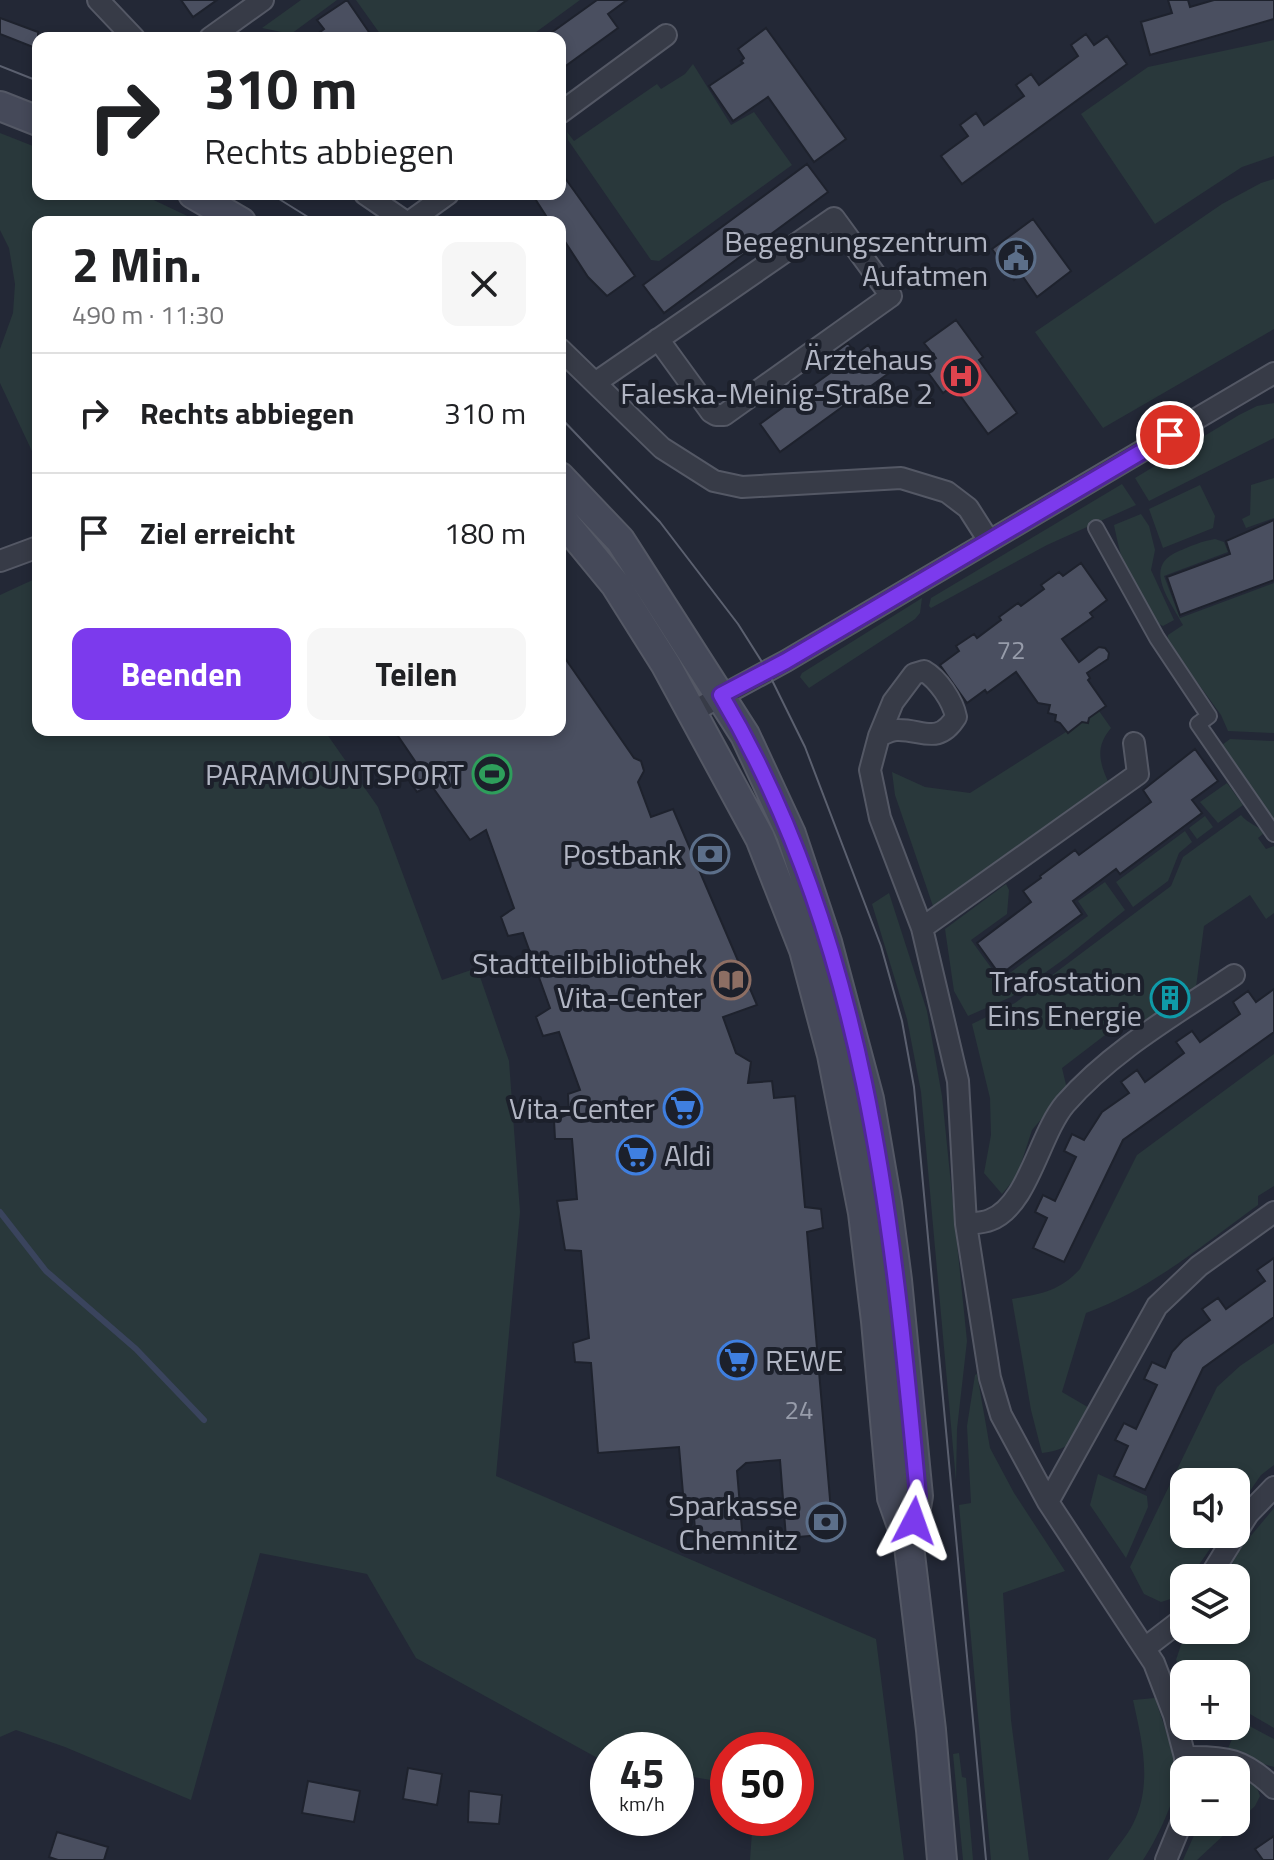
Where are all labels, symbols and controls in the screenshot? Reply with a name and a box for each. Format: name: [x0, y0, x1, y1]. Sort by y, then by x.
text: 310 m: [204, 46, 357, 131]
icon: right: [72, 64, 176, 168]
text: Rechts abbiegen: [204, 123, 454, 178]
place label: Begegnungszentrum Aufatmen: [724, 218, 988, 298]
text: 2 Min.: [72, 228, 202, 301]
public building icon: Begegnungszentrum Aufatmen: [995, 237, 1037, 279]
button: close: [442, 242, 526, 326]
text: 490 m · 11:30: [72, 295, 224, 334]
place label: Ärztehaus Faleska-Meinig-Straße 2: [620, 336, 933, 416]
hospital icon: Ärztehaus Faleska-Meinig-Straße 2: [940, 355, 982, 397]
text: Rechts abbiegen: [140, 390, 354, 436]
text: 310 m: [444, 390, 526, 436]
icon: right: [72, 391, 116, 435]
pin: [1136, 401, 1204, 469]
icon: arrive: [1148, 413, 1192, 457]
text: Ziel erreicht: [140, 510, 295, 556]
text: 180 m: [444, 510, 526, 556]
icon: arrive: [72, 511, 116, 555]
button: Beenden: [72, 628, 291, 720]
button: Teilen: [307, 628, 526, 720]
house number: 72: [996, 630, 1026, 669]
place label: PARAMOUNTSPORT: [205, 751, 464, 797]
sports icon: PARAMOUNTSPORT: [471, 753, 513, 795]
place label: Postbank: [563, 831, 682, 877]
bank icon: Postbank: [689, 833, 731, 875]
place label: Stadtteilbibliothek Vita-Center: [472, 940, 703, 1020]
place label: Trafostation Eins Energie: [987, 958, 1142, 1038]
library icon: Stadtteilbibliothek Vita-Center: [710, 959, 752, 1001]
building icon: Trafostation Eins Energie: [1149, 977, 1191, 1019]
place label: Vita-Center: [509, 1085, 655, 1131]
supermarket icon: Vita-Center: [662, 1087, 704, 1129]
place label: Aldi: [664, 1132, 711, 1178]
supermarket icon: Aldi: [615, 1134, 657, 1176]
place label: REWE: [765, 1337, 843, 1383]
supermarket icon: REWE: [716, 1339, 758, 1381]
house number: 24: [784, 1390, 814, 1429]
map controls: [1170, 1468, 1250, 1836]
button: sound: [1170, 1468, 1250, 1548]
position arrow: [872, 1479, 956, 1563]
place label: Sparkasse Chemnitz: [668, 1482, 798, 1562]
bank icon: Sparkasse Chemnitz: [805, 1501, 847, 1543]
button: layers: [1170, 1564, 1250, 1644]
button: +: [1170, 1660, 1250, 1740]
speed limit sign: 50: [710, 1732, 814, 1836]
text: 45: [620, 1743, 664, 1804]
button: −: [1170, 1756, 1250, 1836]
text: km/h: [619, 1788, 665, 1819]

